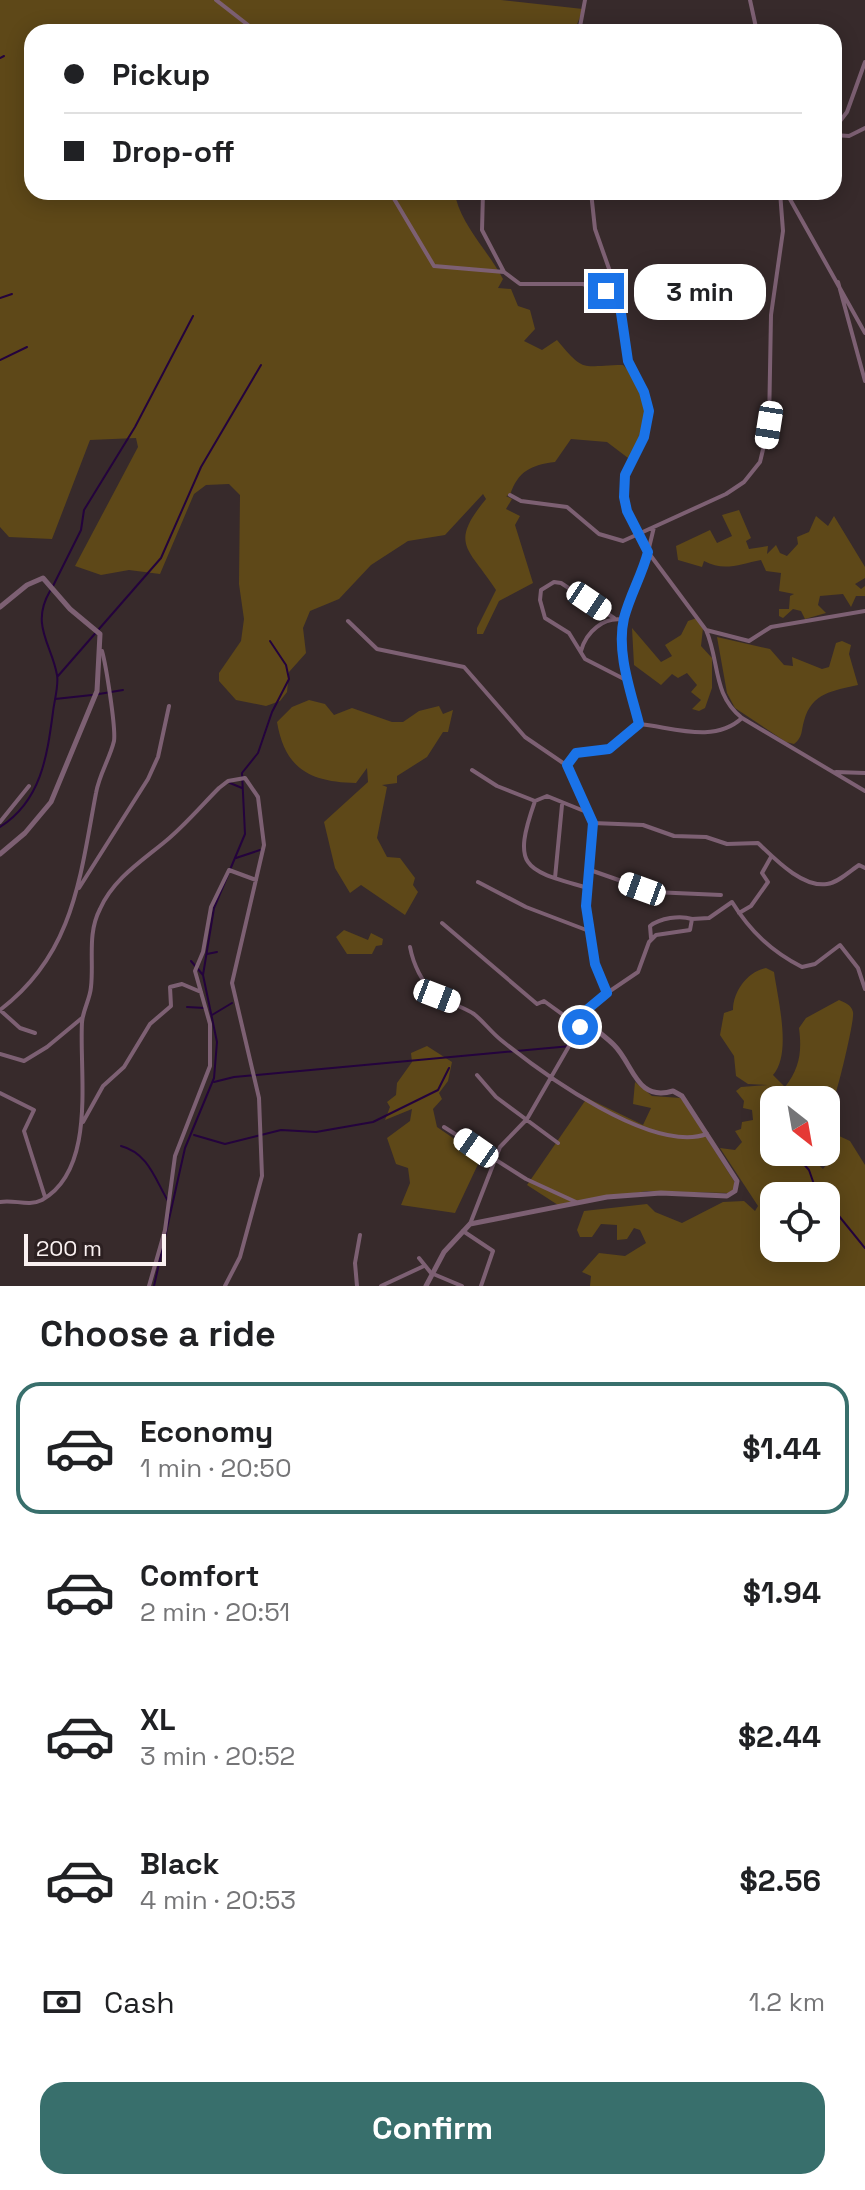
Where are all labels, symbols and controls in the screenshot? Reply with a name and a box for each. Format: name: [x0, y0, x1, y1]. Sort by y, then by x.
text: Pickup: [112, 55, 210, 94]
text: Drop-off: [112, 132, 235, 171]
callout: 3 min: [634, 263, 766, 319]
route end: [588, 273, 624, 309]
text: 3 min: [666, 275, 734, 309]
car: [753, 399, 785, 451]
car: [562, 578, 616, 624]
car: [615, 870, 669, 908]
car: [410, 976, 464, 1016]
route start: [562, 1009, 598, 1045]
north arrow: [760, 1086, 840, 1166]
map controls: [760, 1086, 840, 1262]
car: [449, 1124, 503, 1172]
button: locate: [760, 1182, 840, 1262]
scale bar: [24, 1230, 166, 1266]
text: 200 m: [36, 1234, 102, 1262]
text: Choose a ride: [40, 1311, 276, 1357]
icon: car: [44, 1412, 116, 1484]
text: Economy: [140, 1412, 273, 1451]
text: $1.44: [742, 1429, 821, 1468]
text: 1 min · 20:50: [140, 1451, 292, 1485]
icon: car: [44, 1556, 116, 1628]
text: Comfort: [140, 1556, 259, 1595]
text: $1.94: [743, 1573, 821, 1612]
text: 2 min · 20:51: [140, 1595, 290, 1629]
icon: car: [44, 1700, 116, 1772]
text: XL: [140, 1700, 176, 1739]
text: $2.44: [738, 1717, 821, 1756]
text: 3 min · 20:52: [140, 1739, 295, 1773]
icon: car: [44, 1844, 116, 1916]
text: Black: [140, 1844, 219, 1883]
text: $2.56: [740, 1861, 821, 1900]
text: 4 min · 20:53: [140, 1883, 296, 1917]
icon: cash: [40, 1980, 84, 2024]
text: Cash: [104, 1983, 175, 2022]
text: 1.2 km: [749, 1985, 825, 2019]
button: Confirm: [40, 2082, 825, 2174]

